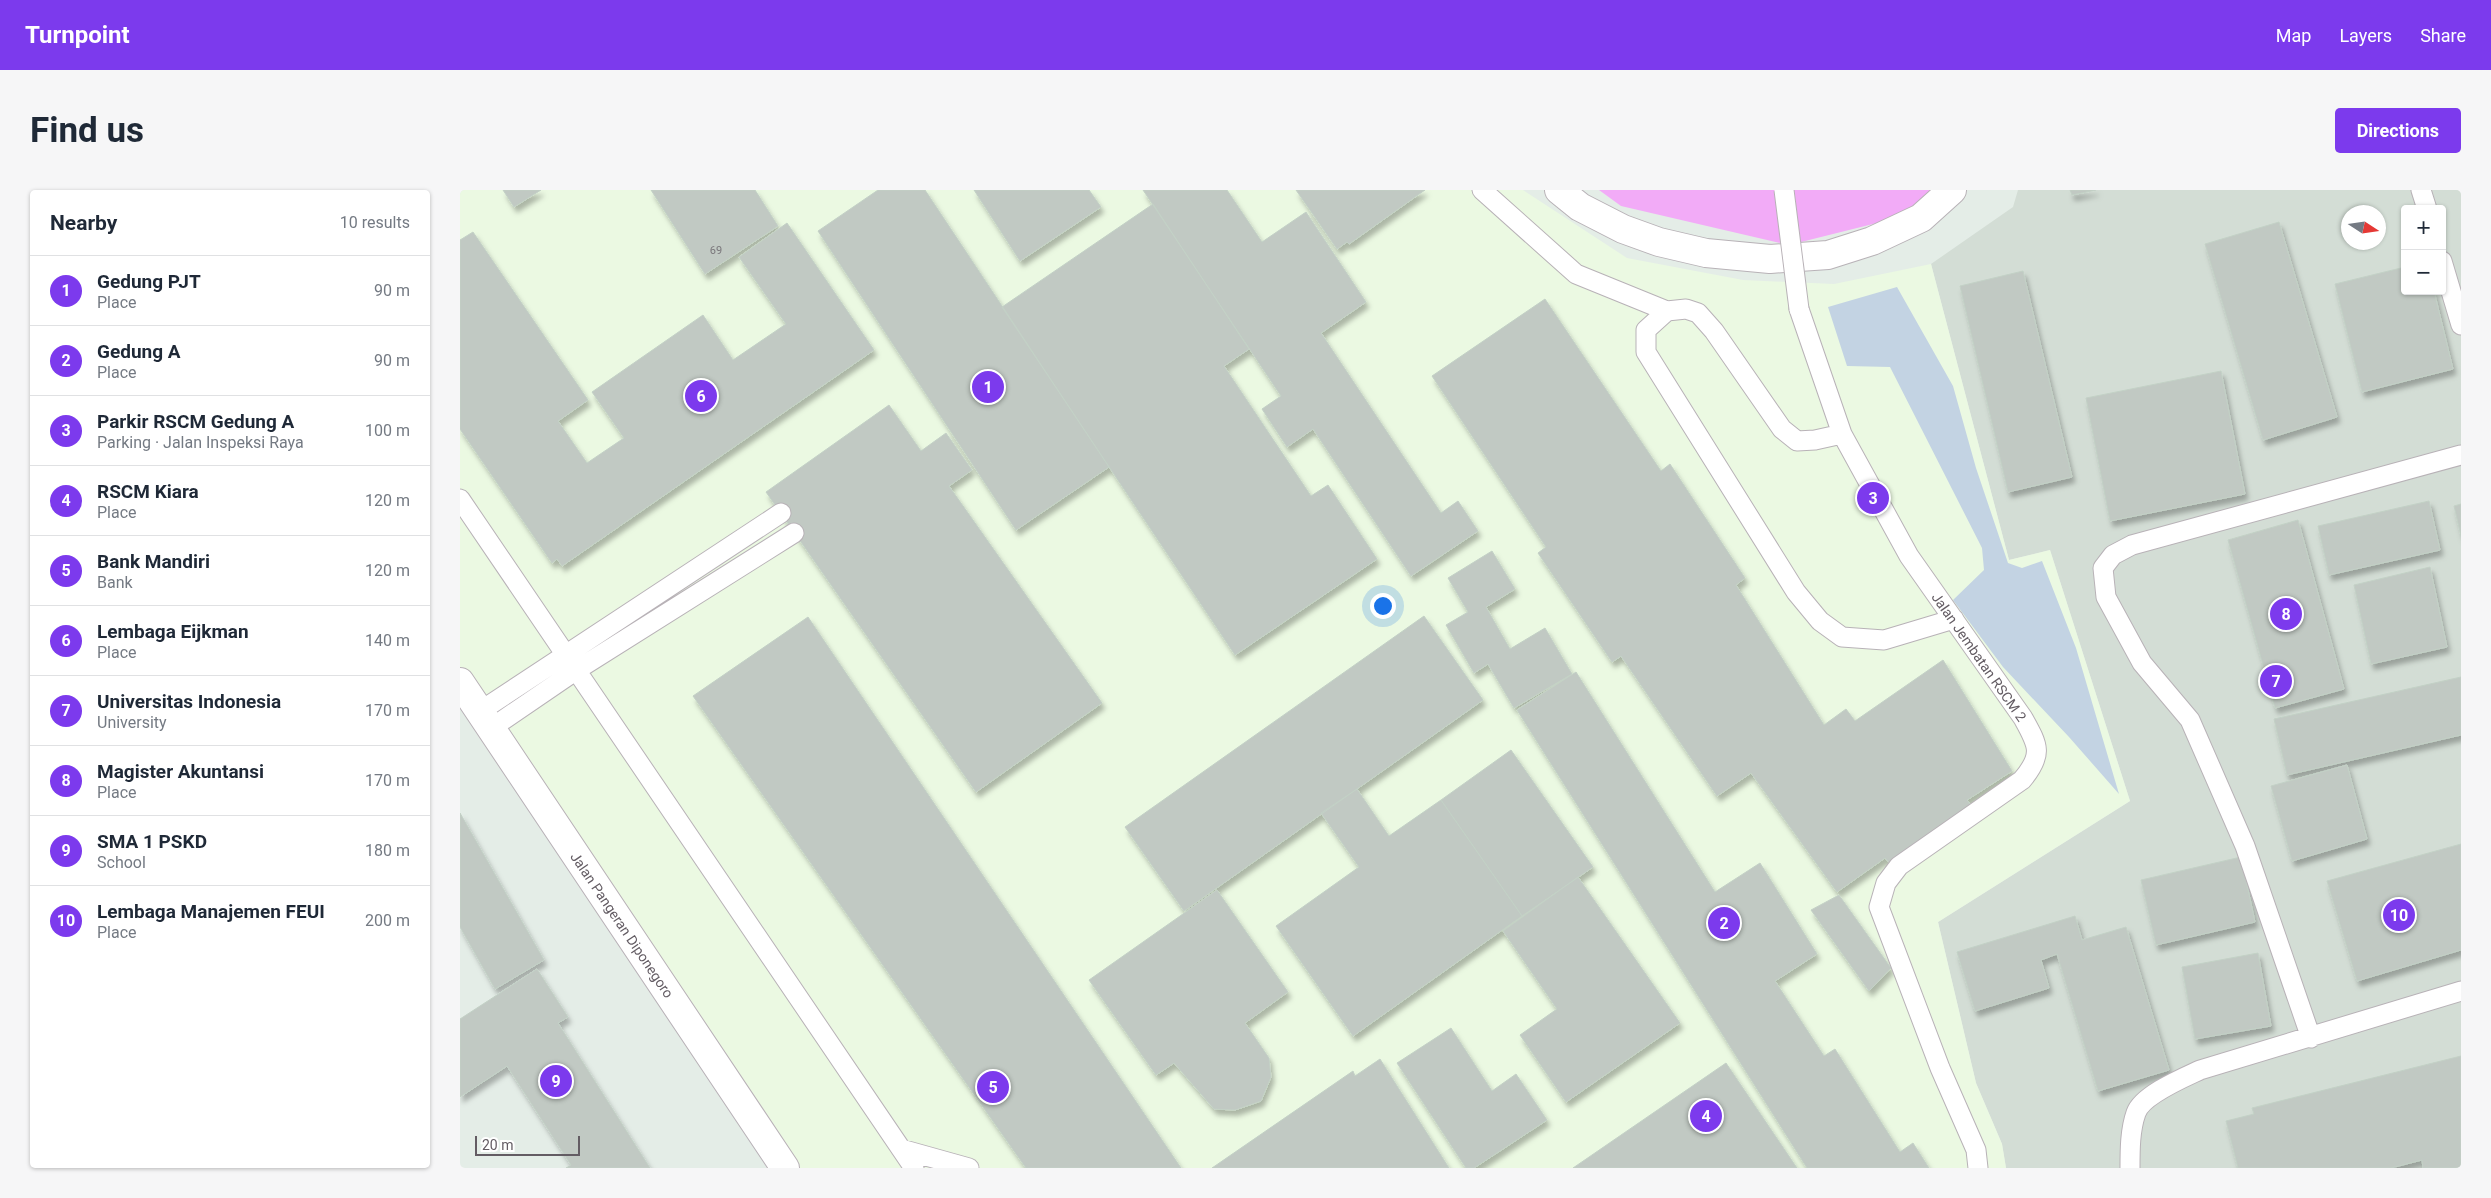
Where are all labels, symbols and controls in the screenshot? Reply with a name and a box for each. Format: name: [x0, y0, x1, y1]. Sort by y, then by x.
text: Turnpoint: [25, 21, 130, 49]
text: Map: [2276, 25, 2311, 46]
text: Layers: [2339, 25, 2392, 46]
text: Share: [2420, 25, 2466, 46]
button: Directions: [2335, 108, 2461, 153]
text: Find us: [30, 110, 144, 151]
north arrow: [2341, 205, 2386, 250]
map controls: [2401, 205, 2446, 295]
button: +: [2401, 205, 2446, 250]
text: Nearby: [50, 211, 117, 235]
text: 10 results: [340, 213, 410, 232]
house number: 69: [710, 244, 722, 257]
button: −: [2401, 250, 2446, 295]
text: Gedung PJT: [97, 270, 201, 293]
text: 1: [61, 281, 71, 300]
text: 90 m: [374, 281, 410, 300]
text: Place: [97, 293, 137, 312]
text: Gedung A: [97, 340, 181, 363]
text: 2: [61, 351, 71, 370]
text: 90 m: [374, 351, 410, 370]
text: Place: [97, 363, 137, 382]
pin: 1: [972, 368, 1004, 406]
pin: 6: [685, 377, 717, 415]
text: Parkir RSCM Gedung A: [97, 410, 294, 433]
text: 3: [61, 421, 71, 440]
text: 100 m: [365, 421, 410, 440]
text: Parking · Jalan Inspeksi Raya: [97, 433, 304, 452]
pin: 3: [1857, 479, 1889, 517]
text: RSCM Kiara: [97, 480, 199, 503]
text: 4: [61, 491, 71, 510]
text: 120 m: [365, 491, 410, 510]
text: Place: [97, 503, 137, 522]
text: Bank Mandiri: [97, 550, 210, 573]
text: 5: [61, 561, 71, 580]
text: 120 m: [365, 561, 410, 580]
text: Bank: [97, 573, 133, 592]
street label: Jalan Jembatan RSCM 2: [1928, 590, 2030, 725]
your location: [1370, 593, 1396, 619]
pin: 8: [2270, 595, 2302, 633]
text: Lembaga Eijkman: [97, 620, 249, 643]
text: 6: [61, 631, 71, 650]
text: 140 m: [365, 631, 410, 650]
text: Place: [97, 643, 137, 662]
pin: 7: [2260, 662, 2292, 700]
text: Universitas Indonesia: [97, 690, 281, 713]
text: 7: [61, 701, 71, 720]
text: 170 m: [365, 701, 410, 720]
text: University: [97, 713, 167, 732]
text: Magister Akuntansi: [97, 760, 264, 783]
text: 8: [61, 771, 71, 790]
text: 170 m: [365, 771, 410, 790]
text: Place: [97, 783, 137, 802]
text: SMA 1 PSKD: [97, 830, 207, 853]
text: 9: [61, 841, 71, 860]
text: 180 m: [365, 841, 410, 860]
street label: Jalan Pangeran Diponegoro: [567, 849, 677, 1001]
text: School: [97, 853, 146, 872]
pin: 10: [2383, 896, 2415, 934]
text: Lembaga Manajemen FEUI: [97, 900, 325, 923]
pin: 2: [1708, 904, 1740, 942]
text: 10: [57, 911, 75, 930]
text: 200 m: [365, 911, 410, 930]
text: Place: [97, 923, 137, 942]
pin: 9: [540, 1062, 572, 1100]
pin: 5: [977, 1068, 1009, 1106]
pin: 4: [1690, 1097, 1722, 1135]
scale bar: [475, 1133, 580, 1156]
text: 20 m: [482, 1137, 514, 1153]

